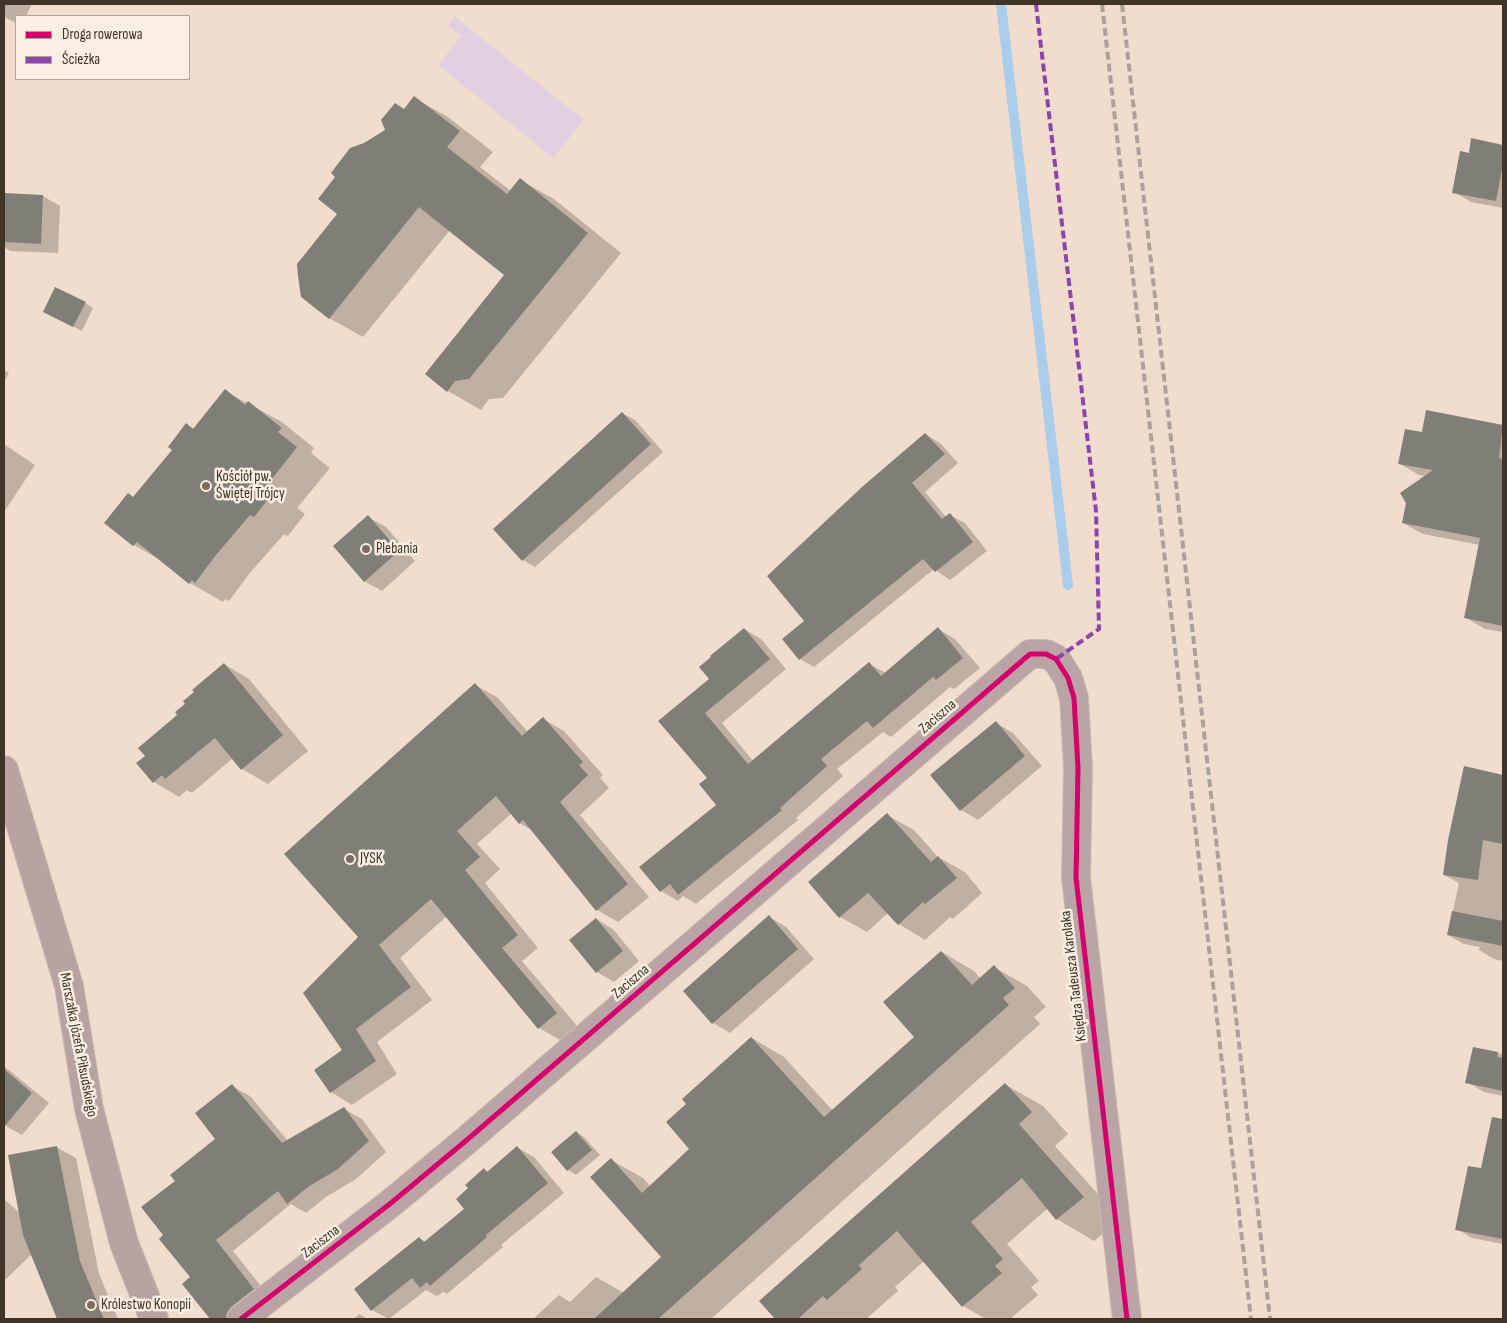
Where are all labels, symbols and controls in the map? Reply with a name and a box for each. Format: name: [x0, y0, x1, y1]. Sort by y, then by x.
legend: [15, 15, 190, 80]
text: Droga rowerowa: [62, 25, 142, 44]
text: Ścieżka: [62, 50, 100, 69]
place label: Kościół pw. Świętej Trójcy: [216, 468, 285, 503]
marker: Kościół pw. Świętej Trójcy: [200, 480, 212, 492]
place label: Plebania: [376, 540, 418, 558]
marker: Plebania: [360, 543, 372, 555]
street label: Zaciszna: [916, 696, 960, 738]
place label: JYSK: [360, 850, 382, 868]
marker: JYSK: [344, 853, 356, 865]
street label: Księdza Tadeusza Karolaka: [1057, 910, 1091, 1042]
street label: Zaciszna: [609, 961, 653, 1003]
street label: Marszałka Józefa Piłsudskiego: [55, 971, 101, 1119]
street label: Zaciszna: [298, 1222, 344, 1262]
place label: Królestwo Konopii: [101, 1296, 191, 1314]
marker: Królestwo Konopii: [85, 1299, 97, 1311]

